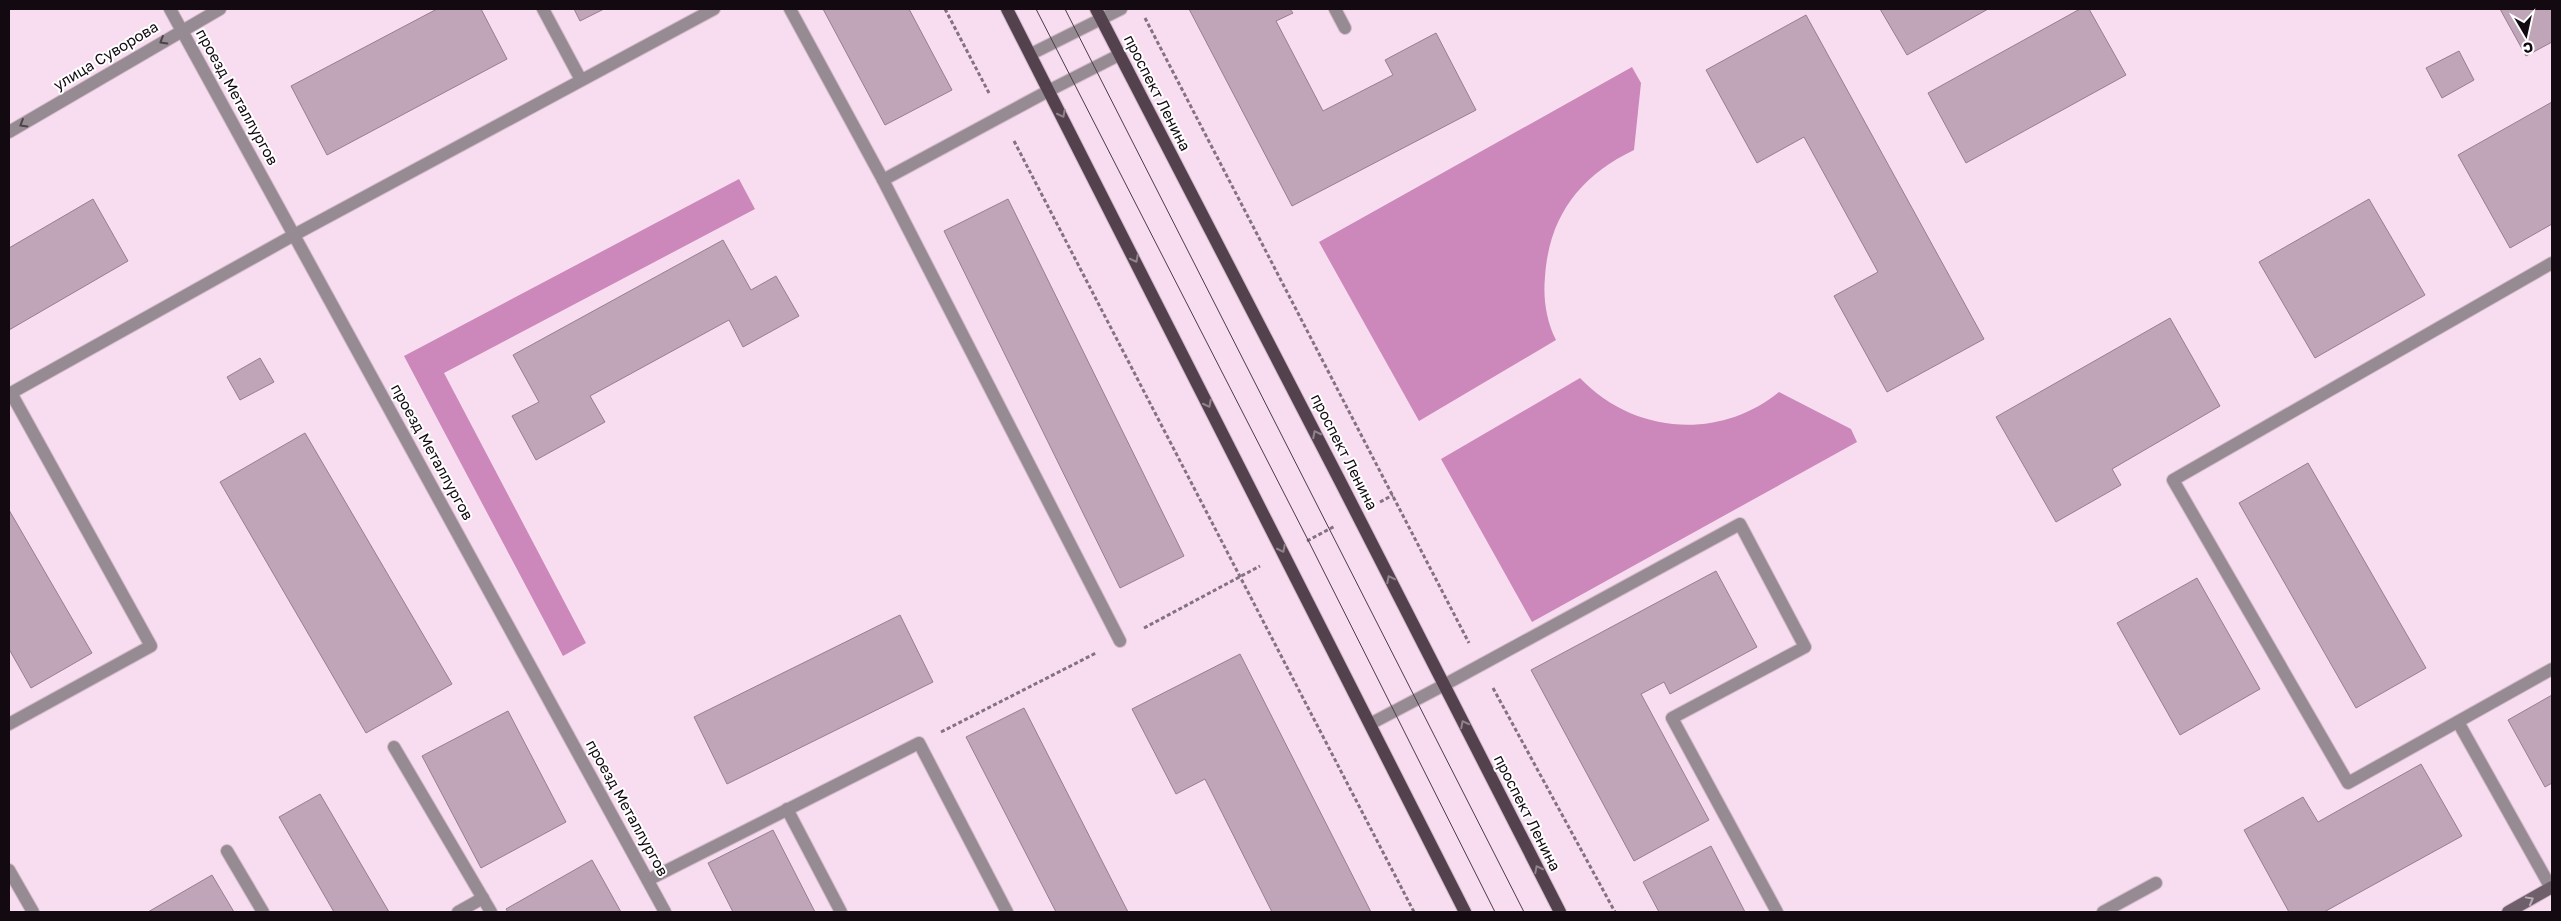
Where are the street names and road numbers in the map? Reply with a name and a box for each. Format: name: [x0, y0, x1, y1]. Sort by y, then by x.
street label: улица Суворова: [50, 17, 161, 93]
street label: проезд Металлургов: [193, 25, 283, 168]
street label: проспект Ленина: [1121, 31, 1195, 154]
street label: проезд Металлургов: [388, 380, 478, 523]
street label: проспект Ленина: [1308, 390, 1382, 513]
street label: проезд Металлургов: [583, 736, 673, 879]
street label: проспект Ленина: [1491, 751, 1565, 874]

